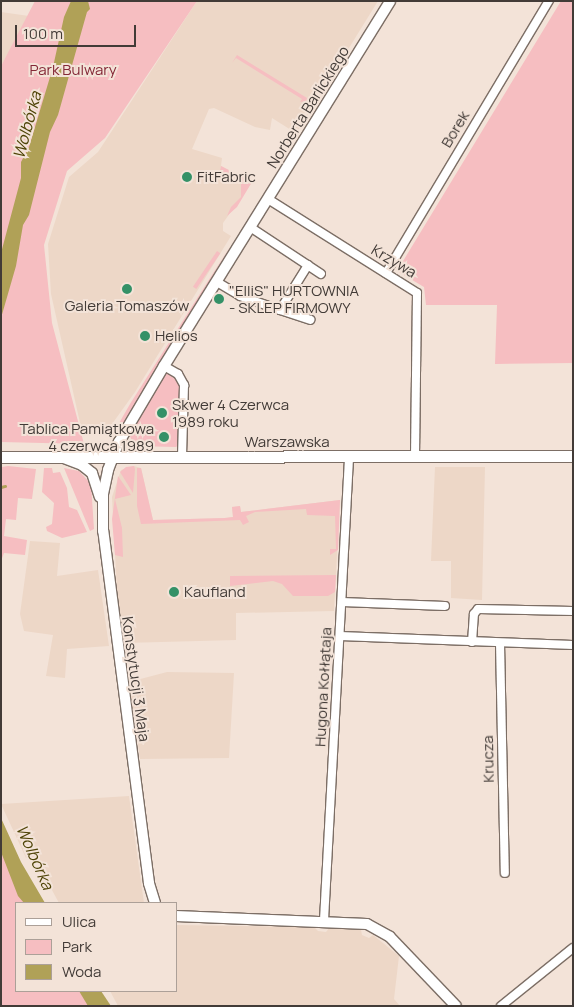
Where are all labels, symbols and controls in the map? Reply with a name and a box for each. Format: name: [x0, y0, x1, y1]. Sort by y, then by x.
scale bar: [18, 15, 139, 47]
text: 100 m: [23, 23, 63, 44]
street label: Norberta Barlickiego: [263, 43, 353, 171]
park label: Park Bulwary: [29, 61, 117, 79]
water label: Wolbórka: [9, 89, 45, 161]
street label: Borek: [437, 107, 473, 151]
place label: FitFabric: [197, 168, 256, 186]
marker: FitFabric: [181, 171, 193, 183]
street label: Krzywa: [368, 241, 420, 281]
place label: "ElliS" HURTOWNIA - SKLEP FIRMOWY: [229, 281, 359, 316]
marker: Galeria Tomaszów: [121, 283, 133, 295]
marker: "ElliS" HURTOWNIA - SKLEP FIRMOWY: [213, 293, 225, 305]
place label: Galeria Tomaszów: [65, 297, 189, 315]
place label: Helios: [155, 327, 198, 345]
marker: Helios: [139, 330, 151, 342]
place label: Skwer 4 Czerwca 1989 roku: [172, 395, 289, 430]
marker: Skwer 4 Czerwca 1989 roku: [156, 407, 168, 419]
place label: Tablica Pamiątkowa 4 czerwca 1989: [19, 419, 154, 454]
marker: Tablica Pamiątkowa 4 czerwca 1989: [158, 431, 170, 443]
street label: Warszawska: [244, 433, 330, 451]
place label: Kaufland: [184, 583, 246, 601]
marker: Kaufland: [168, 586, 180, 598]
street label: Konstytucji 3 Maja: [118, 615, 154, 743]
street label: Hugona Kołłątaja: [311, 627, 335, 747]
street label: Krucza: [479, 735, 497, 783]
water label: Wolbórka: [12, 822, 58, 892]
legend: [15, 902, 178, 992]
text: Ulica: [62, 911, 96, 932]
text: Park: [62, 936, 92, 957]
text: Woda: [62, 961, 101, 982]

